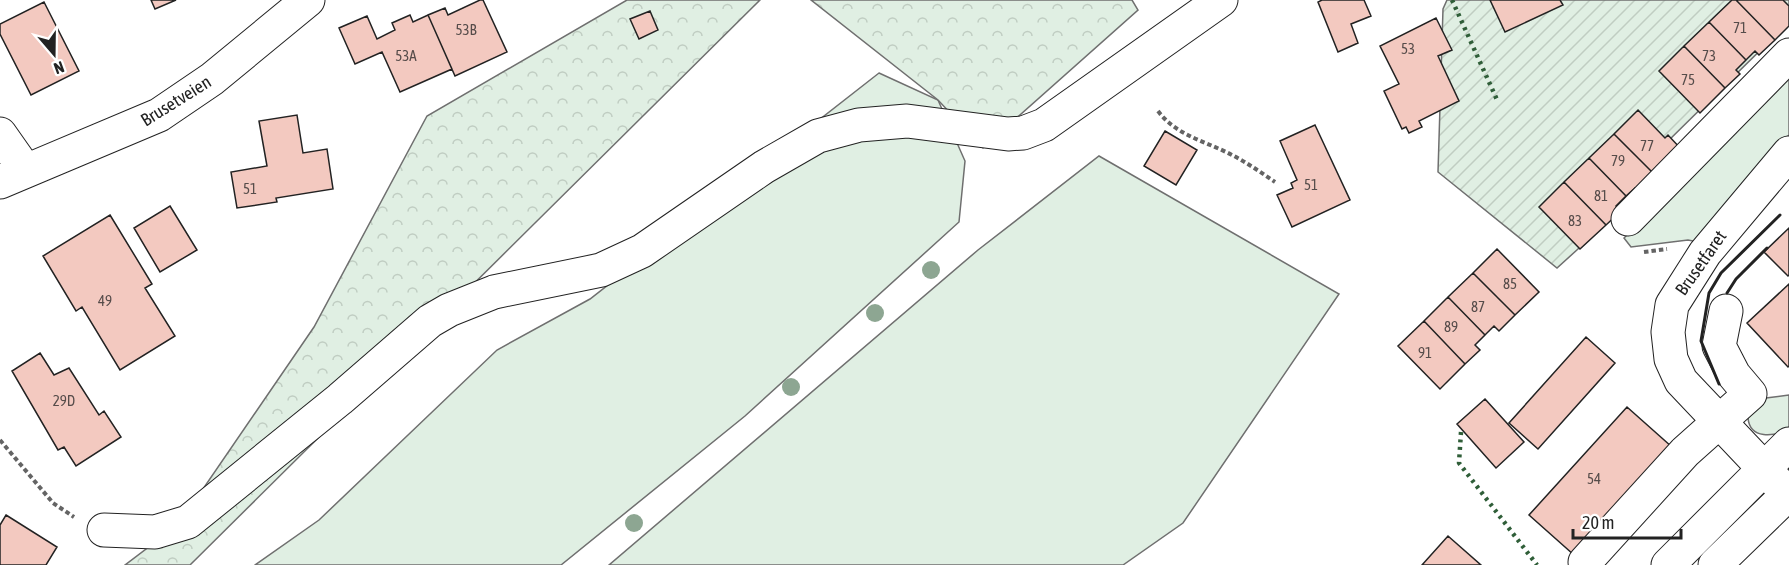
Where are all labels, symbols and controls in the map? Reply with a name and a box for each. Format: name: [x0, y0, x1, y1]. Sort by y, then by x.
house number: 71: [1733, 19, 1747, 36]
house number: 53B: [455, 21, 477, 38]
north arrow: [24, 24, 84, 84]
house number: 53: [1401, 40, 1415, 57]
house number: 53A: [395, 47, 417, 64]
house number: 73: [1702, 47, 1716, 64]
text: N: [52, 58, 67, 78]
street label: Brusetveien: [137, 71, 215, 130]
house number: 75: [1681, 71, 1695, 88]
house number: 77: [1640, 137, 1654, 154]
house number: 79: [1611, 152, 1625, 169]
house number: 51: [1304, 176, 1318, 193]
house number: 51: [243, 180, 257, 197]
house number: 81: [1594, 187, 1608, 204]
house number: 83: [1568, 212, 1582, 229]
street label: Brusetfaret: [1671, 226, 1730, 299]
house number: 85: [1503, 275, 1517, 292]
house number: 49: [98, 292, 112, 309]
house number: 87: [1471, 298, 1485, 315]
house number: 89: [1444, 318, 1458, 335]
house number: 91: [1418, 344, 1432, 361]
house number: 29D: [53, 392, 75, 409]
house number: 54: [1587, 470, 1601, 487]
scale bar: [1573, 502, 1681, 540]
text: 20 m: [1582, 512, 1614, 533]

